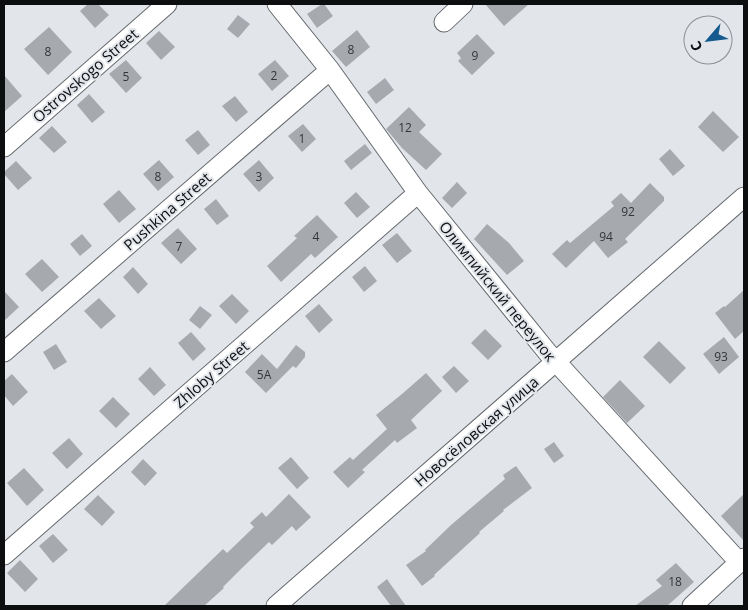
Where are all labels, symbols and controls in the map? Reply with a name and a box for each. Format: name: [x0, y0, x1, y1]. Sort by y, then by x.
north arrow: [683, 15, 733, 65]
street label: Ostrovskogo Street: [28, 24, 142, 126]
text: С: [686, 38, 707, 55]
house number: 8: [348, 41, 355, 58]
house number: 8: [45, 43, 52, 60]
house number: 9: [472, 47, 479, 64]
house number: 2: [271, 67, 278, 84]
house number: 5: [123, 68, 130, 85]
house number: 12: [398, 119, 412, 136]
house number: 1: [299, 130, 305, 147]
street label: Pushkina Street: [119, 168, 215, 254]
house number: 8: [155, 168, 162, 185]
house number: 3: [256, 168, 263, 185]
house number: 92: [621, 203, 635, 220]
street label: Олимпийский переулок: [435, 217, 561, 366]
house number: 4: [313, 228, 320, 245]
house number: 94: [599, 228, 613, 245]
house number: 7: [176, 238, 183, 255]
street label: Zhloby Street: [169, 336, 253, 412]
house number: 93: [714, 348, 728, 365]
house number: 5А: [257, 366, 272, 383]
street label: Новосёловская улица: [410, 371, 542, 491]
house number: 18: [668, 573, 682, 590]

